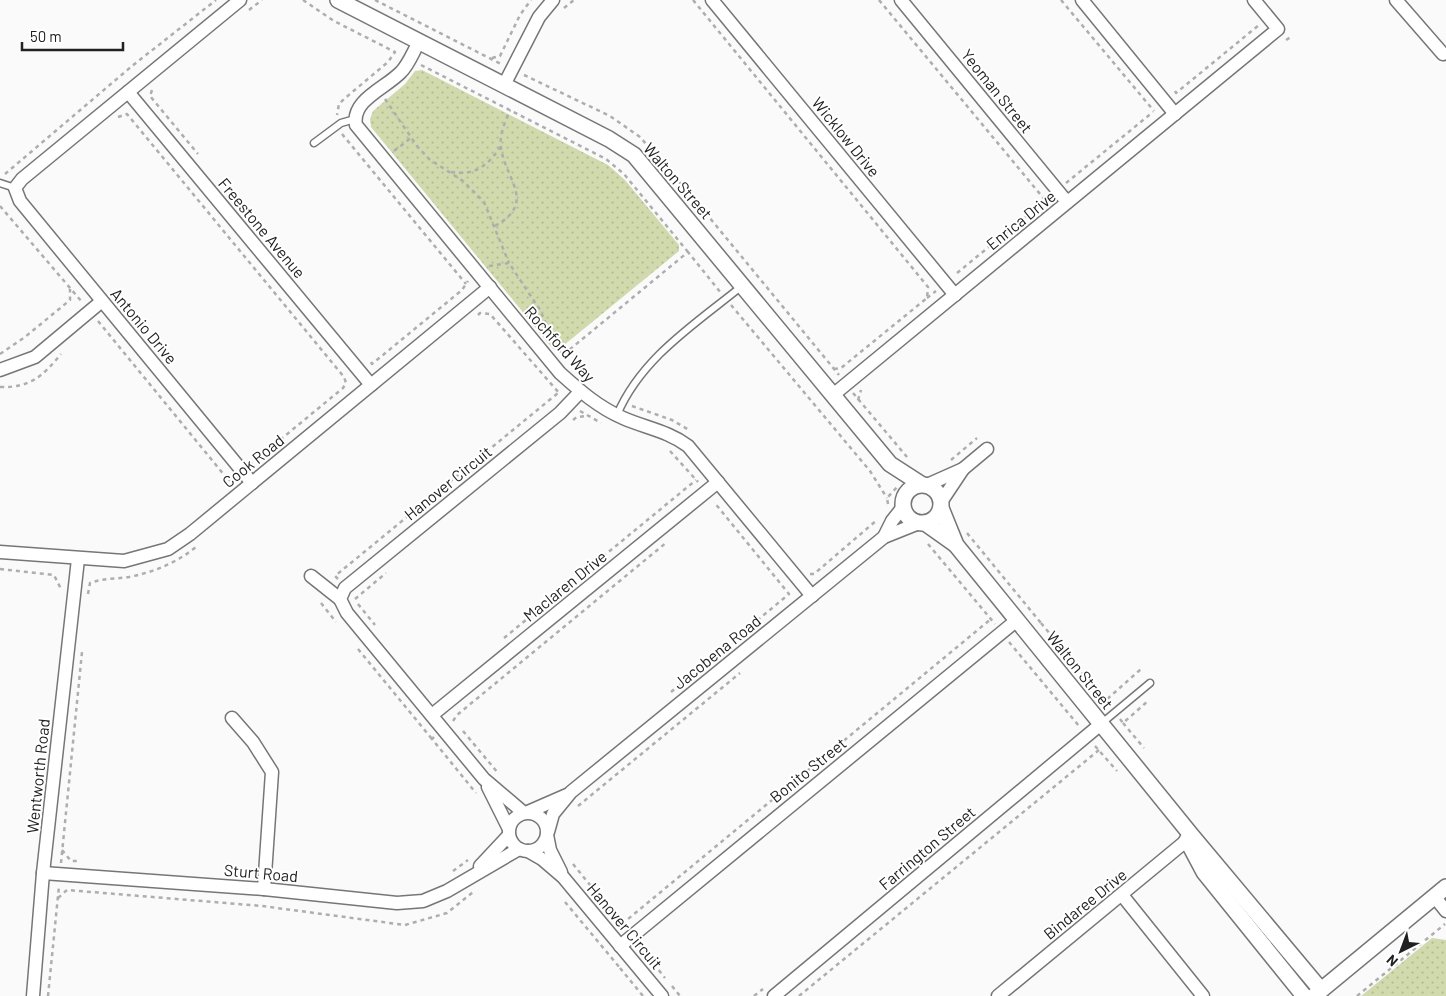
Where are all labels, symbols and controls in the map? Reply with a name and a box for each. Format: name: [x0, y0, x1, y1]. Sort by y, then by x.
scale bar: [22, 20, 124, 52]
text: 50 m: [30, 27, 62, 45]
street label: Yeoman Street: [958, 45, 1037, 136]
street label: Wicklow Drive: [809, 93, 884, 180]
street label: Walton Street: [640, 139, 717, 223]
street label: Freestone Avenue: [215, 174, 310, 282]
street label: Enrica Drive: [982, 186, 1059, 253]
street label: Antonio Drive: [107, 284, 182, 367]
street label: Rochford Way: [521, 302, 600, 386]
street label: Cook Road: [218, 430, 287, 491]
street label: Hanover Circuit: [400, 442, 495, 524]
street label: Maclaren Drive: [519, 546, 610, 625]
street label: Jacobena Road: [669, 611, 764, 693]
street label: Walton Street: [1043, 627, 1118, 713]
street label: Wentworth Road: [22, 718, 53, 834]
street label: Bonito Street: [766, 733, 850, 806]
street label: Farrington Street: [875, 802, 979, 893]
street label: Sturt Road: [223, 860, 299, 885]
street label: Bindaree Drive: [1039, 864, 1130, 943]
street label: Hanover Circuit: [584, 879, 667, 973]
north arrow: [1376, 926, 1426, 976]
text: N: [1383, 952, 1401, 970]

